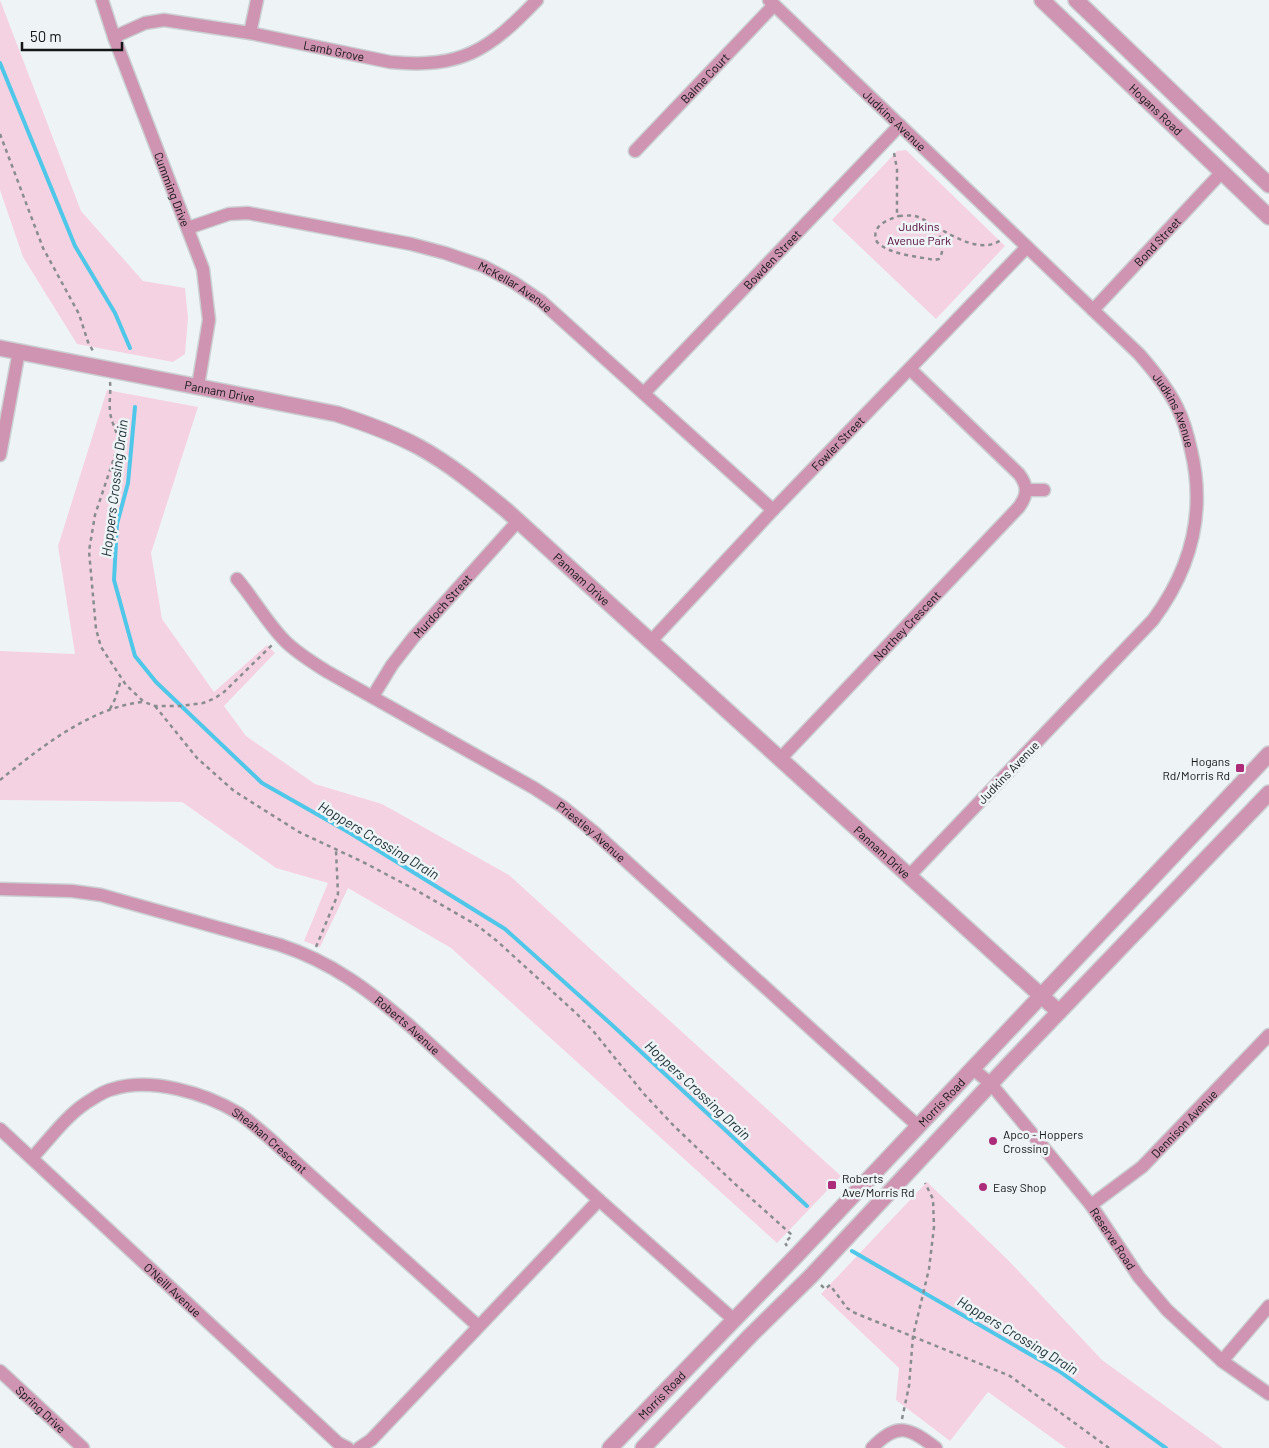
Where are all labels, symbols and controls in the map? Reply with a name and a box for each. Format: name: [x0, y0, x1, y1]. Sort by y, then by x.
scale bar: [22, 20, 122, 52]
text: 50 m: [30, 27, 62, 45]
street label: Lamb Grove: [302, 37, 366, 64]
street label: Balme Court: [677, 50, 732, 106]
street label: Hogans Road: [1127, 81, 1186, 138]
street label: Judkins Avenue: [860, 87, 929, 154]
street label: Cumming Drive: [152, 150, 193, 229]
street label: Bond Street: [1131, 214, 1184, 269]
park label: Judkins Avenue Park: [887, 219, 951, 247]
street label: Bowden Street: [740, 227, 803, 292]
street label: McKellar Avenue: [476, 258, 555, 315]
street label: Judkins Avenue: [1150, 370, 1197, 449]
street label: Pannam Drive: [183, 377, 256, 405]
street label: Fowler Street: [808, 413, 867, 473]
water label: Hoppers Crossing Drain: [97, 418, 131, 558]
street label: Pannam Drive: [551, 550, 613, 608]
street label: Murdoch Street: [410, 571, 474, 640]
street label: Northey Crescent: [870, 588, 943, 663]
street label: Judkins Avenue: [975, 738, 1041, 806]
place label: Hogans Rd/Morris Rd: [1162, 754, 1230, 782]
marker: Hogans Rd/Morris Rd: [1234, 762, 1246, 774]
water label: Hoppers Crossing Drain: [315, 797, 443, 883]
street label: Priestley Avenue: [554, 798, 629, 864]
street label: Pannam Drive: [851, 823, 914, 881]
street label: Roberts Avenue: [372, 993, 443, 1057]
water label: Hoppers Crossing Drain: [642, 1037, 754, 1143]
street label: Morris Road: [915, 1075, 967, 1129]
street label: Dennison Avenue: [1148, 1086, 1220, 1160]
street label: Sheahan Crescent: [230, 1104, 310, 1176]
place label: Apco - Hoppers Crossing: [1003, 1127, 1083, 1155]
marker: Apco - Hoppers Crossing: [987, 1135, 999, 1147]
place label: Roberts Ave/Morris Rd: [842, 1171, 915, 1199]
marker: Roberts Ave/Morris Rd: [826, 1179, 838, 1191]
place label: Easy Shop: [993, 1180, 1046, 1194]
marker: Easy Shop: [977, 1181, 989, 1193]
street label: Reserve Road: [1088, 1205, 1139, 1272]
street label: O'Neill Avenue: [141, 1260, 204, 1320]
water label: Hoppers Crossing Drain: [954, 1292, 1082, 1378]
street label: Morris Road: [635, 1368, 688, 1422]
street label: Spring Drive: [13, 1382, 69, 1436]

